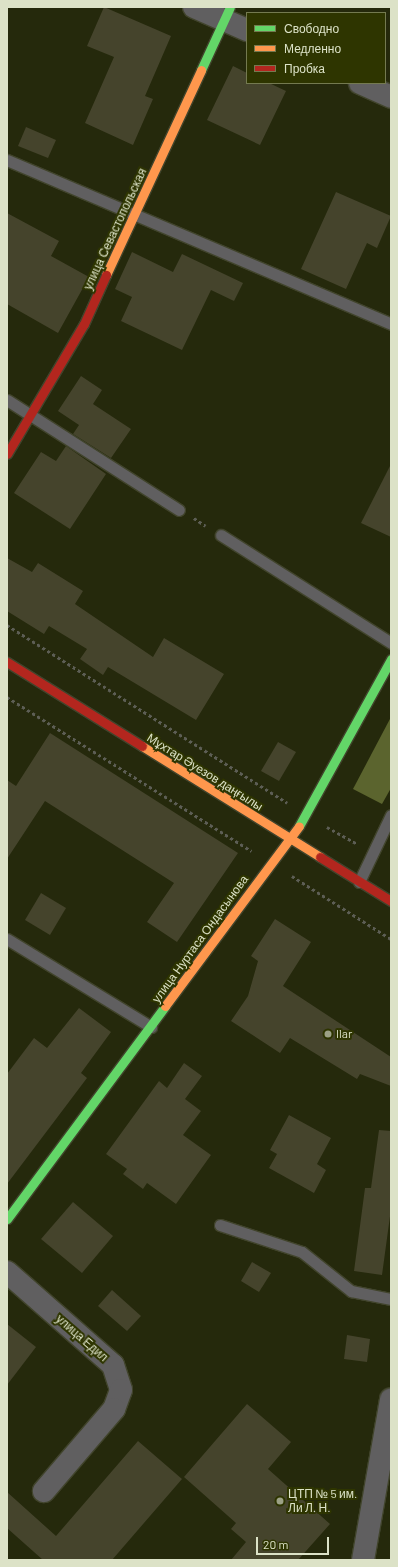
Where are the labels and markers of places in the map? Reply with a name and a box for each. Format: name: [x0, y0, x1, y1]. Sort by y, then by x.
place label: Ilar: [336, 1027, 352, 1041]
marker: Ilar: [323, 1029, 333, 1039]
place label: ЦТП № 5 им. Ли Л. Н.: [288, 1487, 357, 1515]
marker: ЦТП № 5 им. Ли Л. Н.: [275, 1496, 285, 1506]

